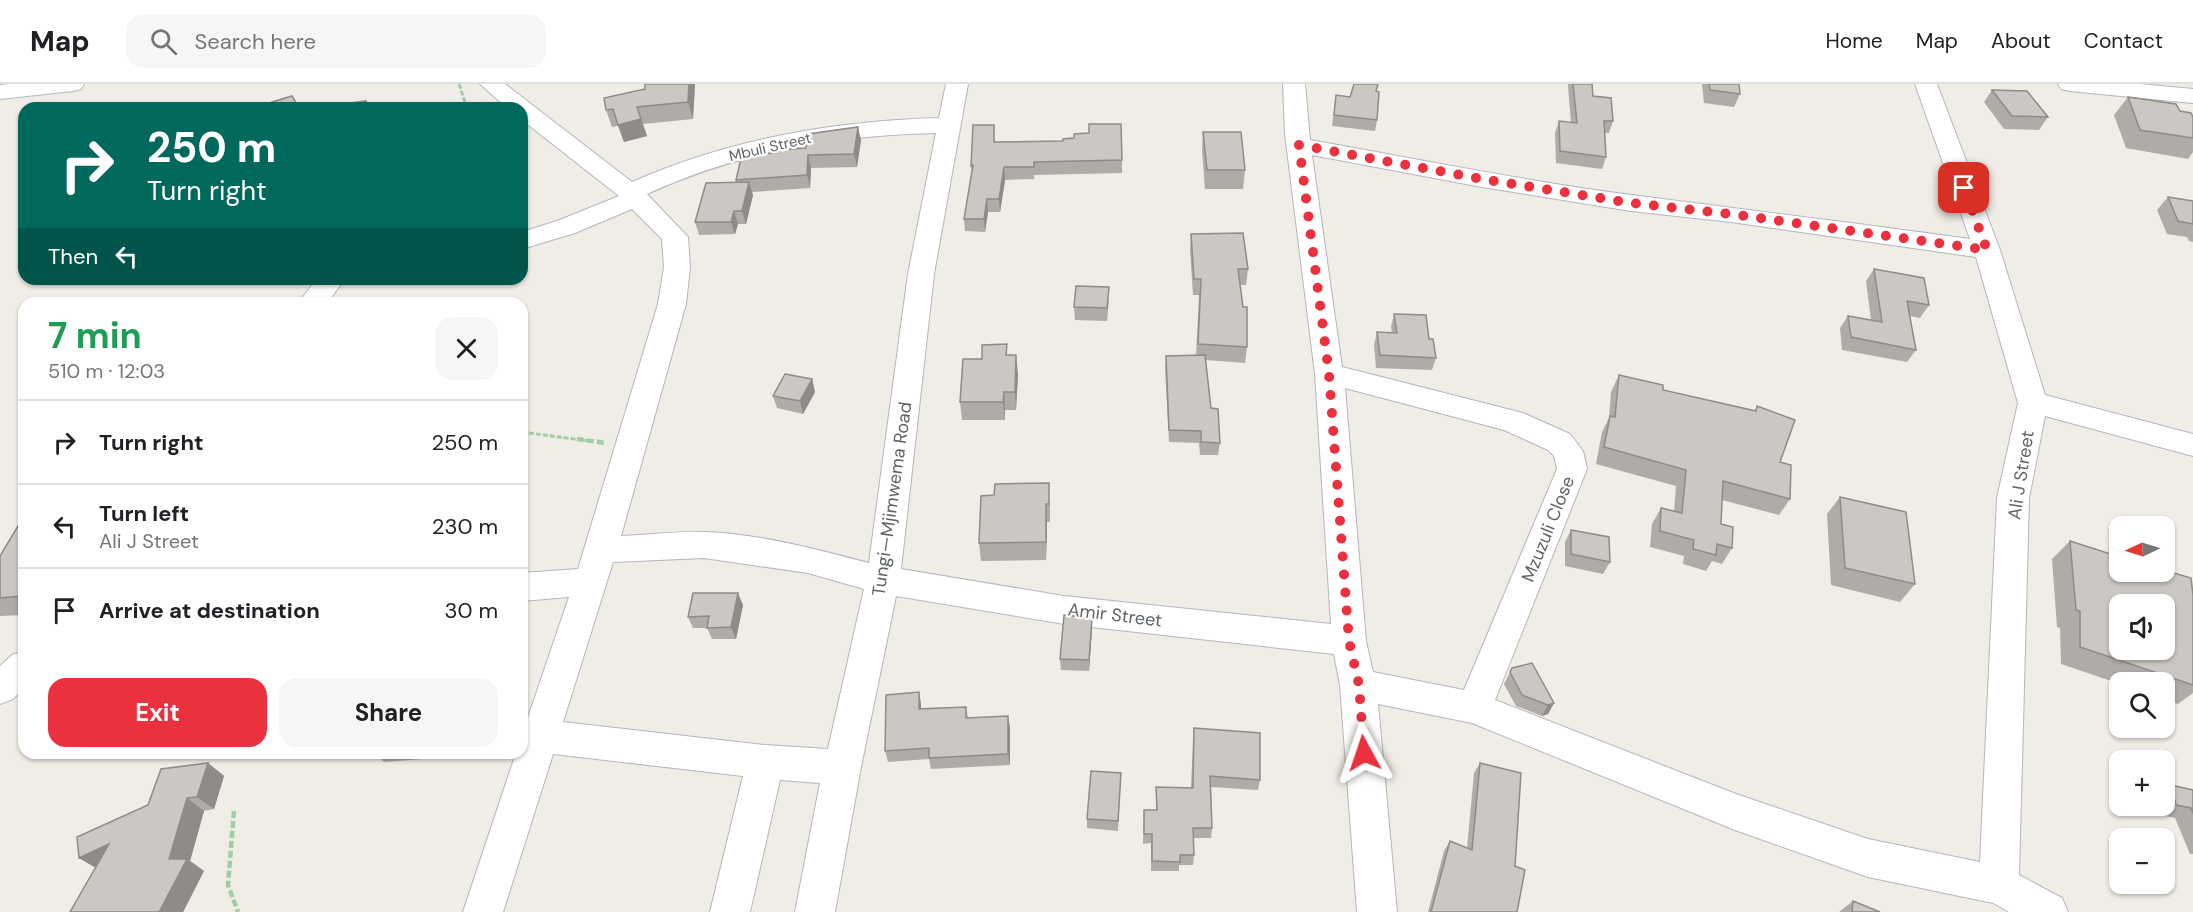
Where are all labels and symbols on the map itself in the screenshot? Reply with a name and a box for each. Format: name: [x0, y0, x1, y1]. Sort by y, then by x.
street label: Mbuli Street: [727, 128, 813, 166]
pin: [1938, 162, 1989, 213]
street label: Tungi—Mjimwema Road: [866, 400, 918, 598]
street label: Ali J Street: [2002, 429, 2040, 521]
street label: Mzuzuli Close: [1516, 472, 1580, 586]
north arrow: [2109, 516, 2175, 582]
street label: Amir Street: [1067, 597, 1163, 633]
position arrow: [1332, 721, 1396, 785]

